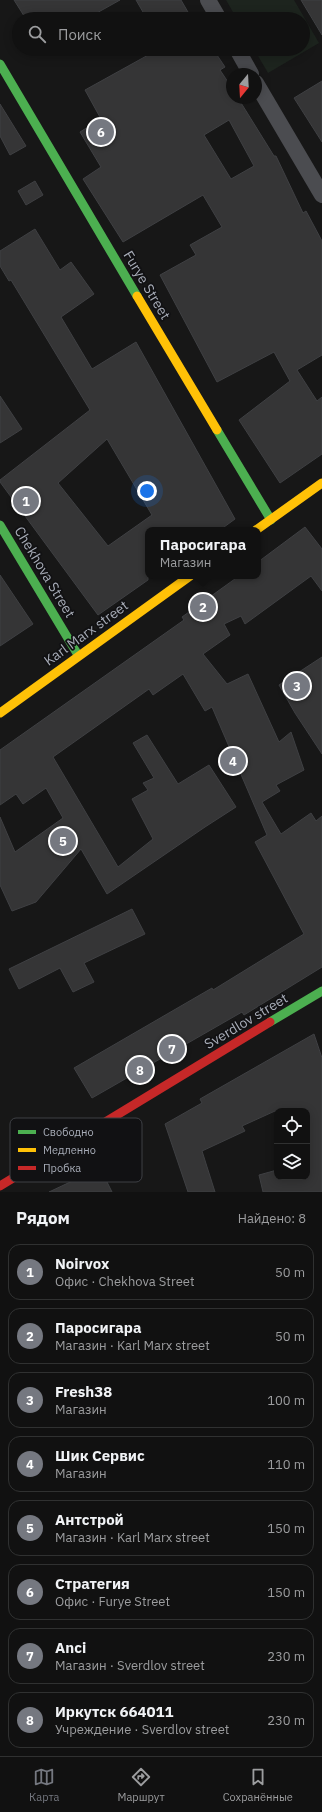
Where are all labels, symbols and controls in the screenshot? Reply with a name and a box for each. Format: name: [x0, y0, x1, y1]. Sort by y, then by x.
search box: [12, 12, 310, 56]
icon: search: [26, 23, 48, 45]
text: Поиск: [58, 25, 101, 44]
north arrow: [226, 68, 262, 104]
pin: 6: [88, 117, 114, 147]
street label: Furye Street: [119, 247, 175, 323]
your location: [137, 481, 157, 501]
pin: 1: [13, 486, 39, 516]
street label: Chekhova Street: [11, 523, 79, 621]
popup: [145, 527, 261, 579]
text: Паросигара: [160, 535, 246, 554]
text: Магазин: [160, 554, 211, 571]
pin: 2: [190, 592, 216, 622]
street label: Karl Marx street: [40, 596, 132, 670]
pin: 3: [284, 671, 310, 701]
pin: 4: [220, 746, 246, 776]
pin: 5: [50, 826, 76, 856]
street label: Sverdlov street: [201, 989, 291, 1053]
pin: 7: [159, 1034, 185, 1064]
pin: 8: [127, 1055, 153, 1085]
map controls: [274, 1108, 310, 1180]
button: locate: [274, 1108, 310, 1144]
legend: [10, 1118, 142, 1182]
text: Свободно: [43, 1125, 94, 1139]
text: Медленно: [43, 1143, 96, 1157]
button: layers: [274, 1144, 310, 1180]
text: Пробка: [43, 1161, 81, 1175]
text: Рядом: [16, 1207, 70, 1229]
text: Найдено: 8: [238, 1210, 306, 1227]
text: Noirvox: [55, 1254, 109, 1273]
text: 1: [26, 1264, 34, 1281]
text: 50 m: [275, 1264, 305, 1281]
text: Офис · Chekhova Street: [55, 1273, 194, 1290]
text: Паросигара: [55, 1318, 141, 1337]
text: 2: [26, 1328, 34, 1345]
text: 50 m: [275, 1328, 305, 1345]
text: Магазин · Karl Marx street: [55, 1337, 210, 1354]
text: Fresh38: [55, 1382, 112, 1401]
text: 3: [26, 1392, 34, 1409]
text: 100 m: [267, 1392, 305, 1409]
text: Магазин: [55, 1401, 107, 1418]
text: Шик Сервис: [55, 1446, 145, 1465]
text: 4: [26, 1456, 34, 1473]
text: 110 m: [267, 1456, 305, 1473]
text: Магазин: [55, 1465, 107, 1482]
text: Антстрой: [55, 1510, 124, 1529]
text: 5: [26, 1520, 34, 1537]
text: 150 m: [267, 1520, 305, 1537]
text: Магазин · Karl Marx street: [55, 1529, 210, 1546]
text: Стратегия: [55, 1574, 130, 1593]
text: 6: [26, 1584, 34, 1601]
text: 150 m: [267, 1584, 305, 1601]
text: Офис · Furye Street: [55, 1593, 170, 1610]
text: Anci: [55, 1638, 86, 1657]
text: 7: [26, 1648, 34, 1665]
text: 230 m: [267, 1648, 305, 1665]
text: Магазин · Sverdlov street: [55, 1657, 205, 1674]
text: Иркутск 664011: [55, 1702, 174, 1721]
text: 8: [26, 1712, 34, 1729]
text: 230 m: [267, 1712, 305, 1729]
text: Учреждение · Sverdlov street: [55, 1721, 229, 1738]
tab: Карта: [29, 1766, 59, 1804]
tab: Маршрут: [118, 1766, 165, 1804]
tab: Сохранённые: [223, 1766, 293, 1804]

